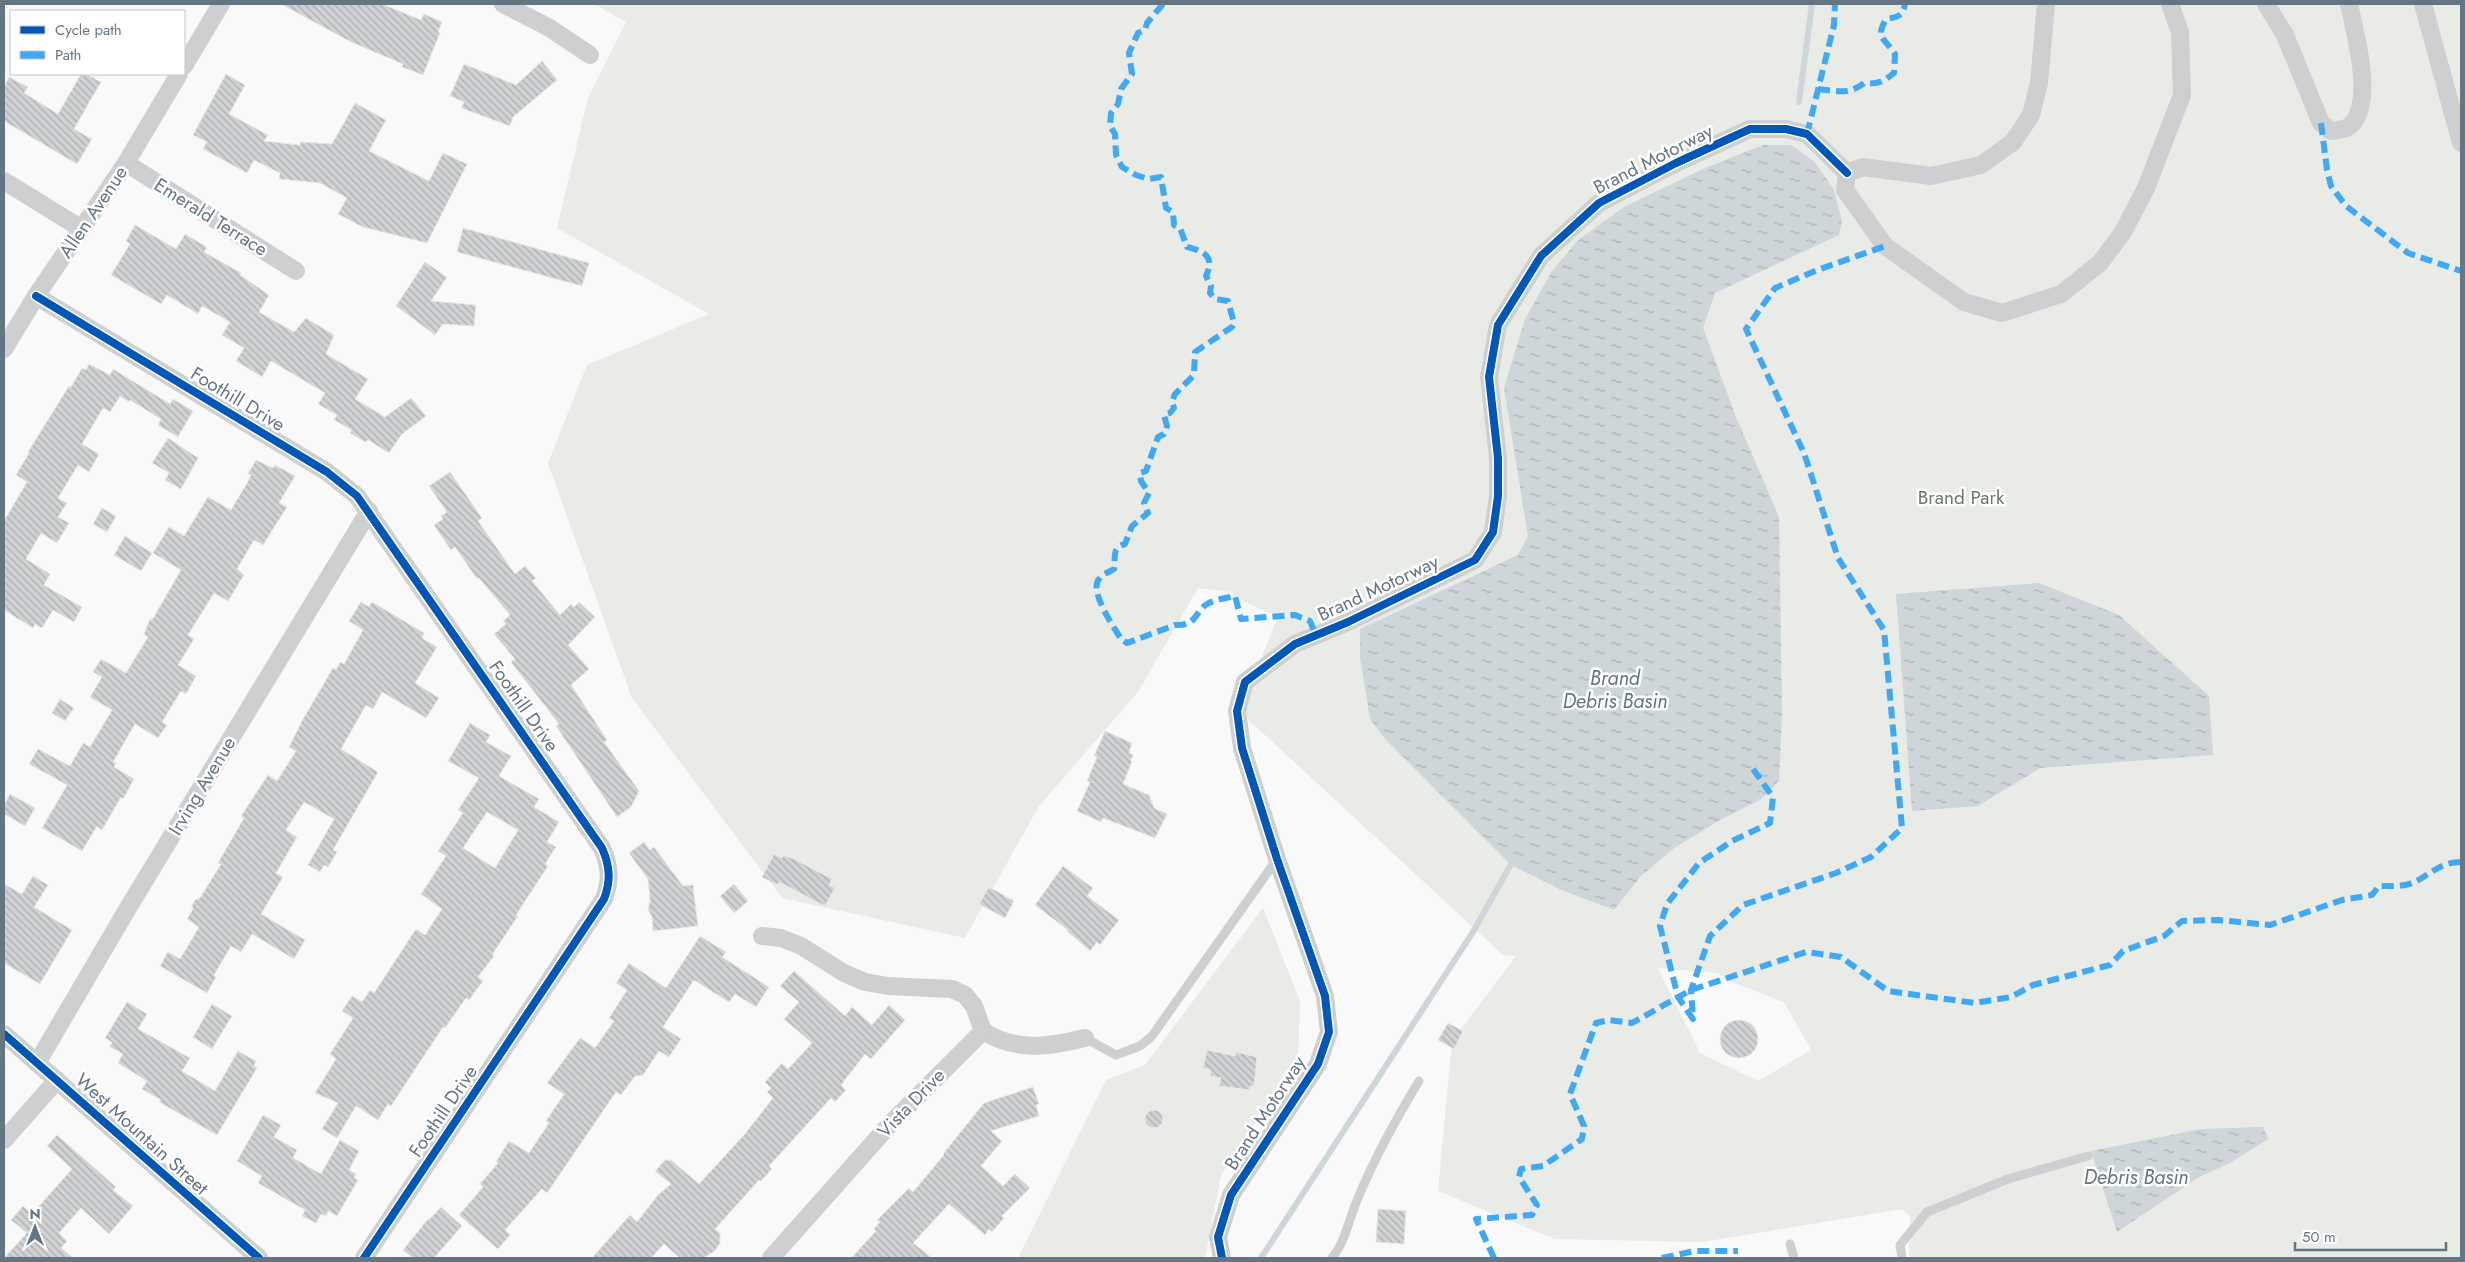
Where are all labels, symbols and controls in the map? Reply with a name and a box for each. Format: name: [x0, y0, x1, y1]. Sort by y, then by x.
legend: [10, 10, 185, 75]
text: Cycle path: [55, 19, 122, 41]
text: Path: [55, 44, 81, 66]
street label: Brand Motorway: [1589, 117, 1718, 201]
street label: Allen Avenue: [52, 160, 134, 263]
street label: Emerald Terrace: [149, 171, 273, 263]
street label: Foothill Drive: [186, 360, 290, 438]
park label: Brand Park: [1918, 484, 2005, 511]
street label: Brand Motorway: [1313, 548, 1444, 628]
street label: Foothill Drive: [483, 655, 566, 757]
water label: Brand Debris Basin: [1563, 664, 1667, 716]
street label: Irving Avenue: [162, 731, 242, 840]
street label: Brand Motorway: [1218, 1050, 1312, 1175]
street label: Foothill Drive: [402, 1059, 484, 1162]
street label: Vista Drive: [871, 1062, 951, 1144]
street label: West Mountain Street: [70, 1067, 215, 1201]
water label: Debris Basin: [2084, 1163, 2188, 1192]
north arrow: [10, 1202, 60, 1252]
text: N: [29, 1204, 41, 1224]
scale bar: [2295, 1220, 2446, 1252]
text: 50 m: [2302, 1226, 2336, 1248]

